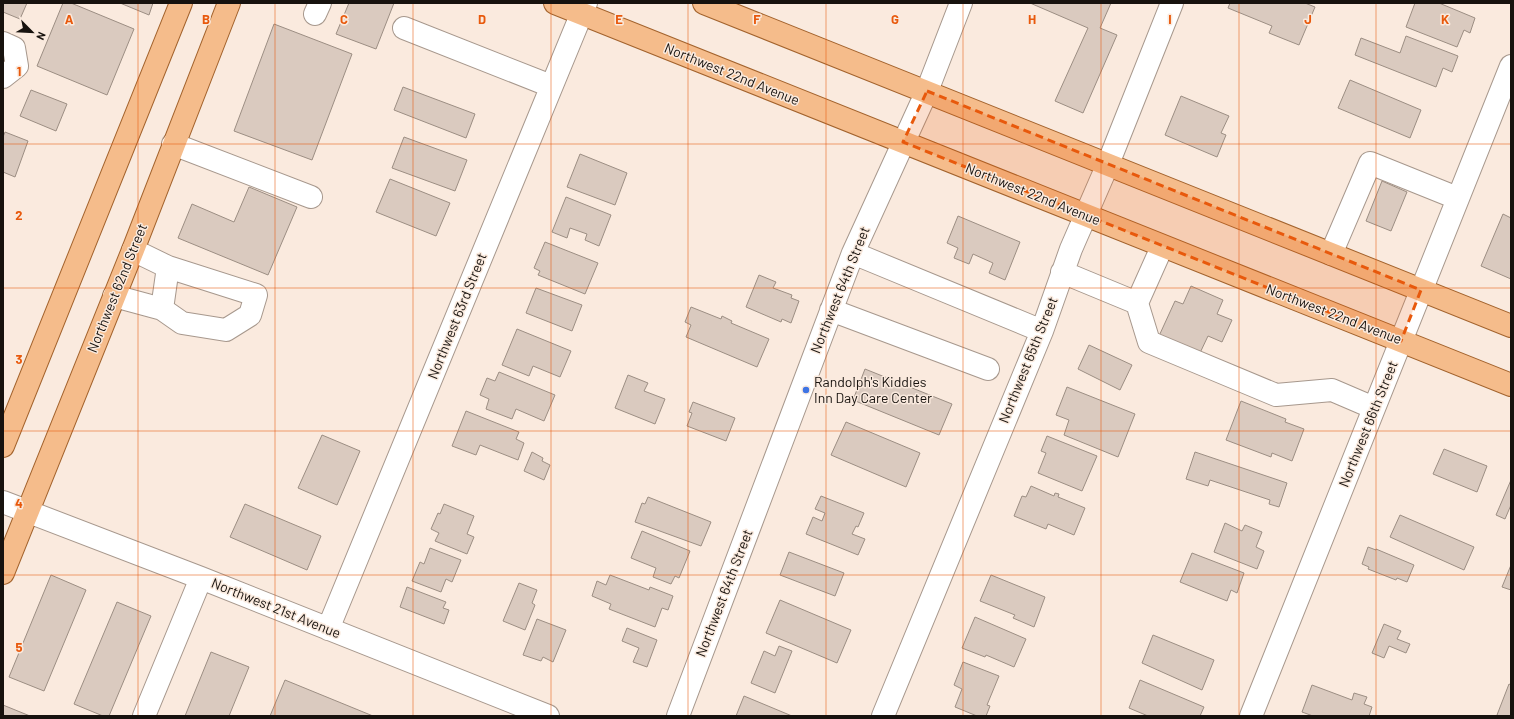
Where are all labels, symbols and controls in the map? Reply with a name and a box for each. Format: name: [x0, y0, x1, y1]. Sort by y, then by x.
text: A: [65, 11, 74, 27]
text: B: [202, 11, 210, 27]
text: C: [340, 11, 348, 27]
text: D: [478, 11, 486, 27]
text: E: [615, 11, 623, 27]
text: F: [753, 11, 761, 27]
text: G: [891, 11, 899, 27]
text: H: [1028, 11, 1036, 27]
text: I: [1168, 11, 1172, 27]
text: J: [1304, 11, 1312, 27]
text: K: [1441, 11, 1449, 27]
north arrow: [12, 12, 52, 52]
text: N: [34, 30, 49, 42]
street label: Northwest 22nd Avenue: [662, 39, 802, 108]
text: 1: [17, 63, 21, 79]
street label: Northwest 22nd Avenue: [963, 159, 1103, 228]
text: 2: [15, 207, 23, 223]
street label: Northwest 62nd Street: [83, 221, 150, 355]
street label: Northwest 64th Street: [806, 224, 873, 356]
street label: Northwest 63rd Street: [423, 250, 490, 382]
street label: Northwest 22nd Avenue: [1264, 280, 1404, 347]
street label: Northwest 65th Street: [994, 294, 1061, 425]
text: 3: [15, 351, 23, 367]
street label: Northwest 66th Street: [1334, 358, 1401, 489]
place label: Randolph's Kiddies Inn Day Care Center: [814, 373, 932, 406]
marker: Randolph's Kiddies Inn Day Care Center: [801, 385, 811, 395]
text: 4: [15, 495, 23, 511]
street label: Northwest 64th Street: [691, 527, 756, 659]
street label: Northwest 21st Avenue: [209, 574, 343, 641]
text: 5: [15, 639, 23, 655]

